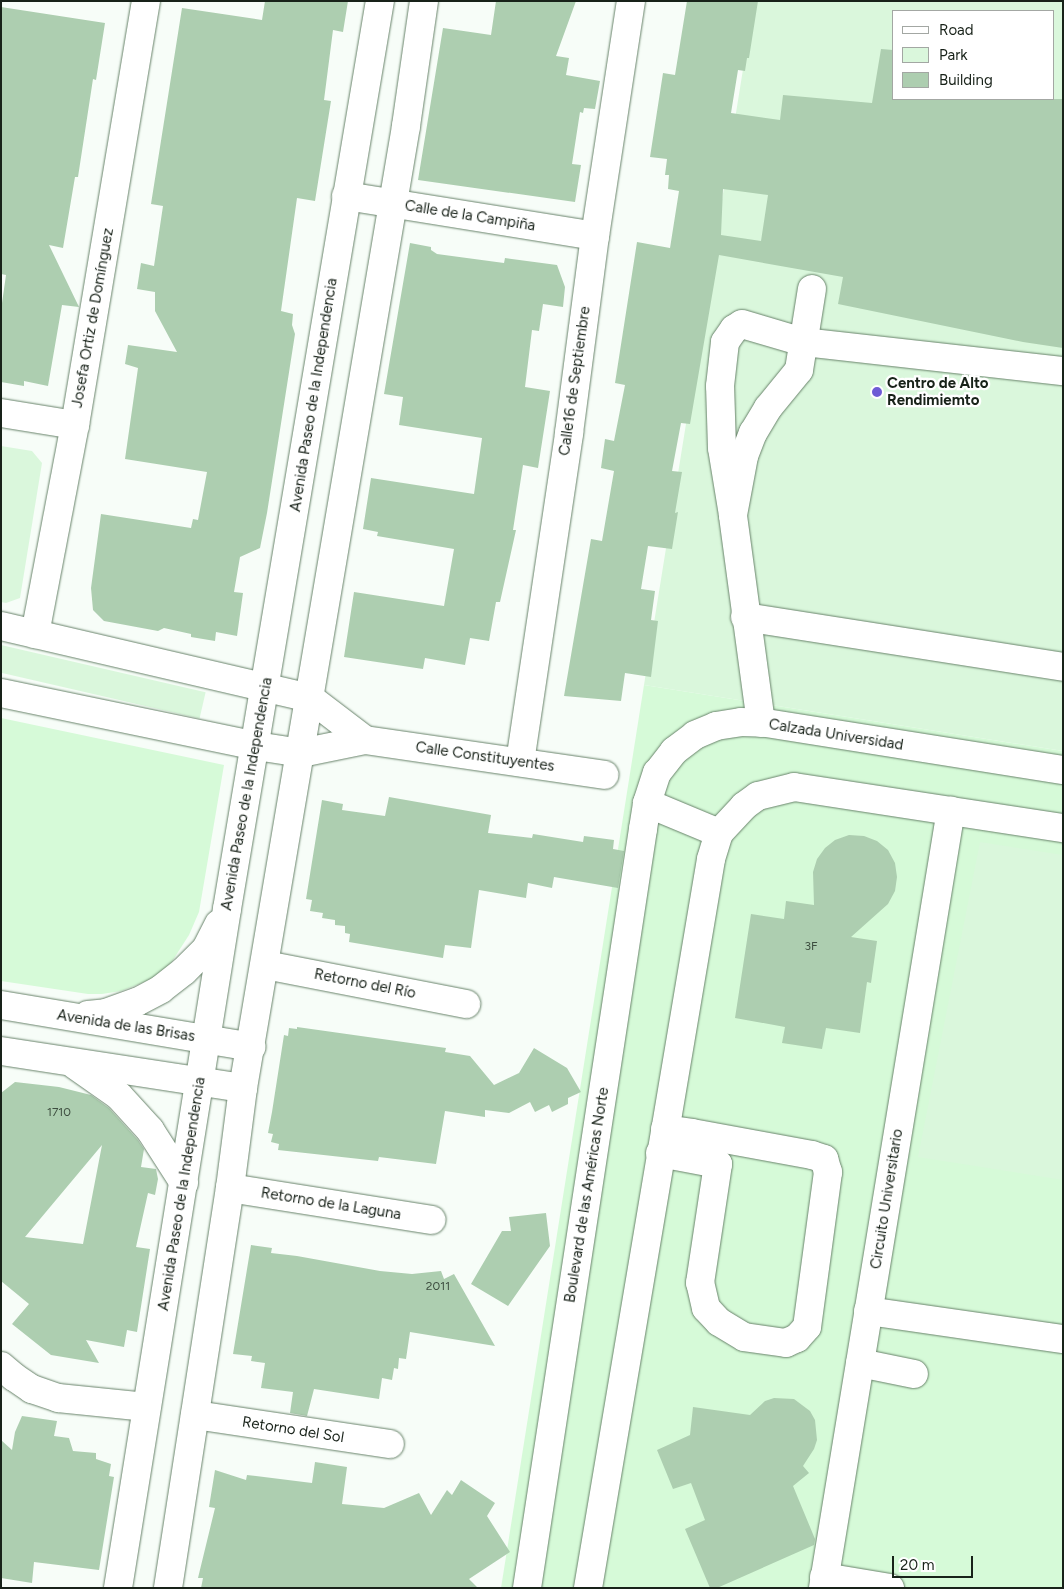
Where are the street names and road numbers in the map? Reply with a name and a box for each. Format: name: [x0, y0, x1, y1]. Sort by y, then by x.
street label: Calle de la Campiña: [403, 197, 537, 235]
street label: Josefa Ortiz de Domínguez: [68, 227, 118, 409]
street label: Avenida Paseo de la Independencia: [287, 277, 341, 513]
street label: Calle16 de Septiembre: [556, 305, 594, 457]
street label: Avenida Paseo de la Independencia: [218, 676, 276, 912]
street label: Calzada Universidad: [767, 715, 905, 755]
street label: Calle Constituyentes: [414, 738, 556, 776]
street label: Retorno del Río: [313, 965, 417, 1003]
street label: Avenida de las Brisas: [56, 1006, 196, 1046]
street label: Avenida Paseo de la Independencia: [155, 1076, 209, 1312]
street label: Boulevard de las Américas Norte: [561, 1086, 613, 1304]
street label: Circuito Universitario: [867, 1128, 907, 1270]
street label: Retorno de la Laguna: [260, 1184, 402, 1224]
street label: Retorno del Sol: [241, 1413, 345, 1447]

